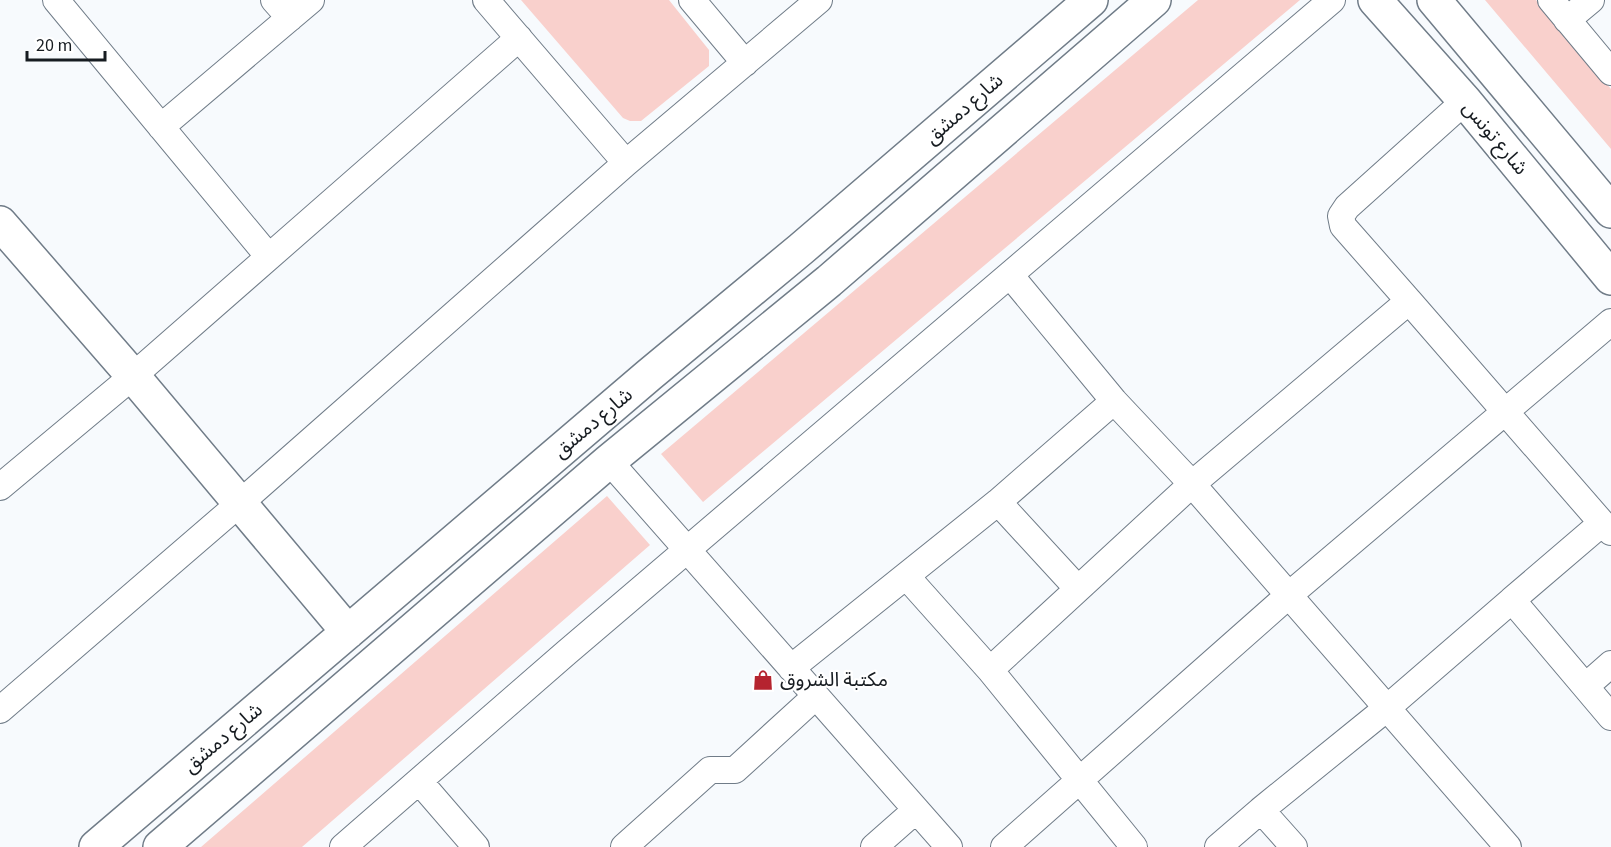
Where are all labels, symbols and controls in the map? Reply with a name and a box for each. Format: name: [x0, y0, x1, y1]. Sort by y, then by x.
scale bar: [27, 24, 105, 62]
text: 20 m: [36, 33, 72, 58]
street label: شارع دمشق: [919, 67, 1009, 151]
street label: شارع تونس: [1456, 95, 1534, 181]
street label: شارع دمشق: [547, 381, 639, 465]
place label: مكتبة الشروق: [780, 666, 888, 694]
shop icon: مكتبة الشروق: [751, 668, 775, 692]
street label: شارع دمشق: [177, 696, 269, 780]

